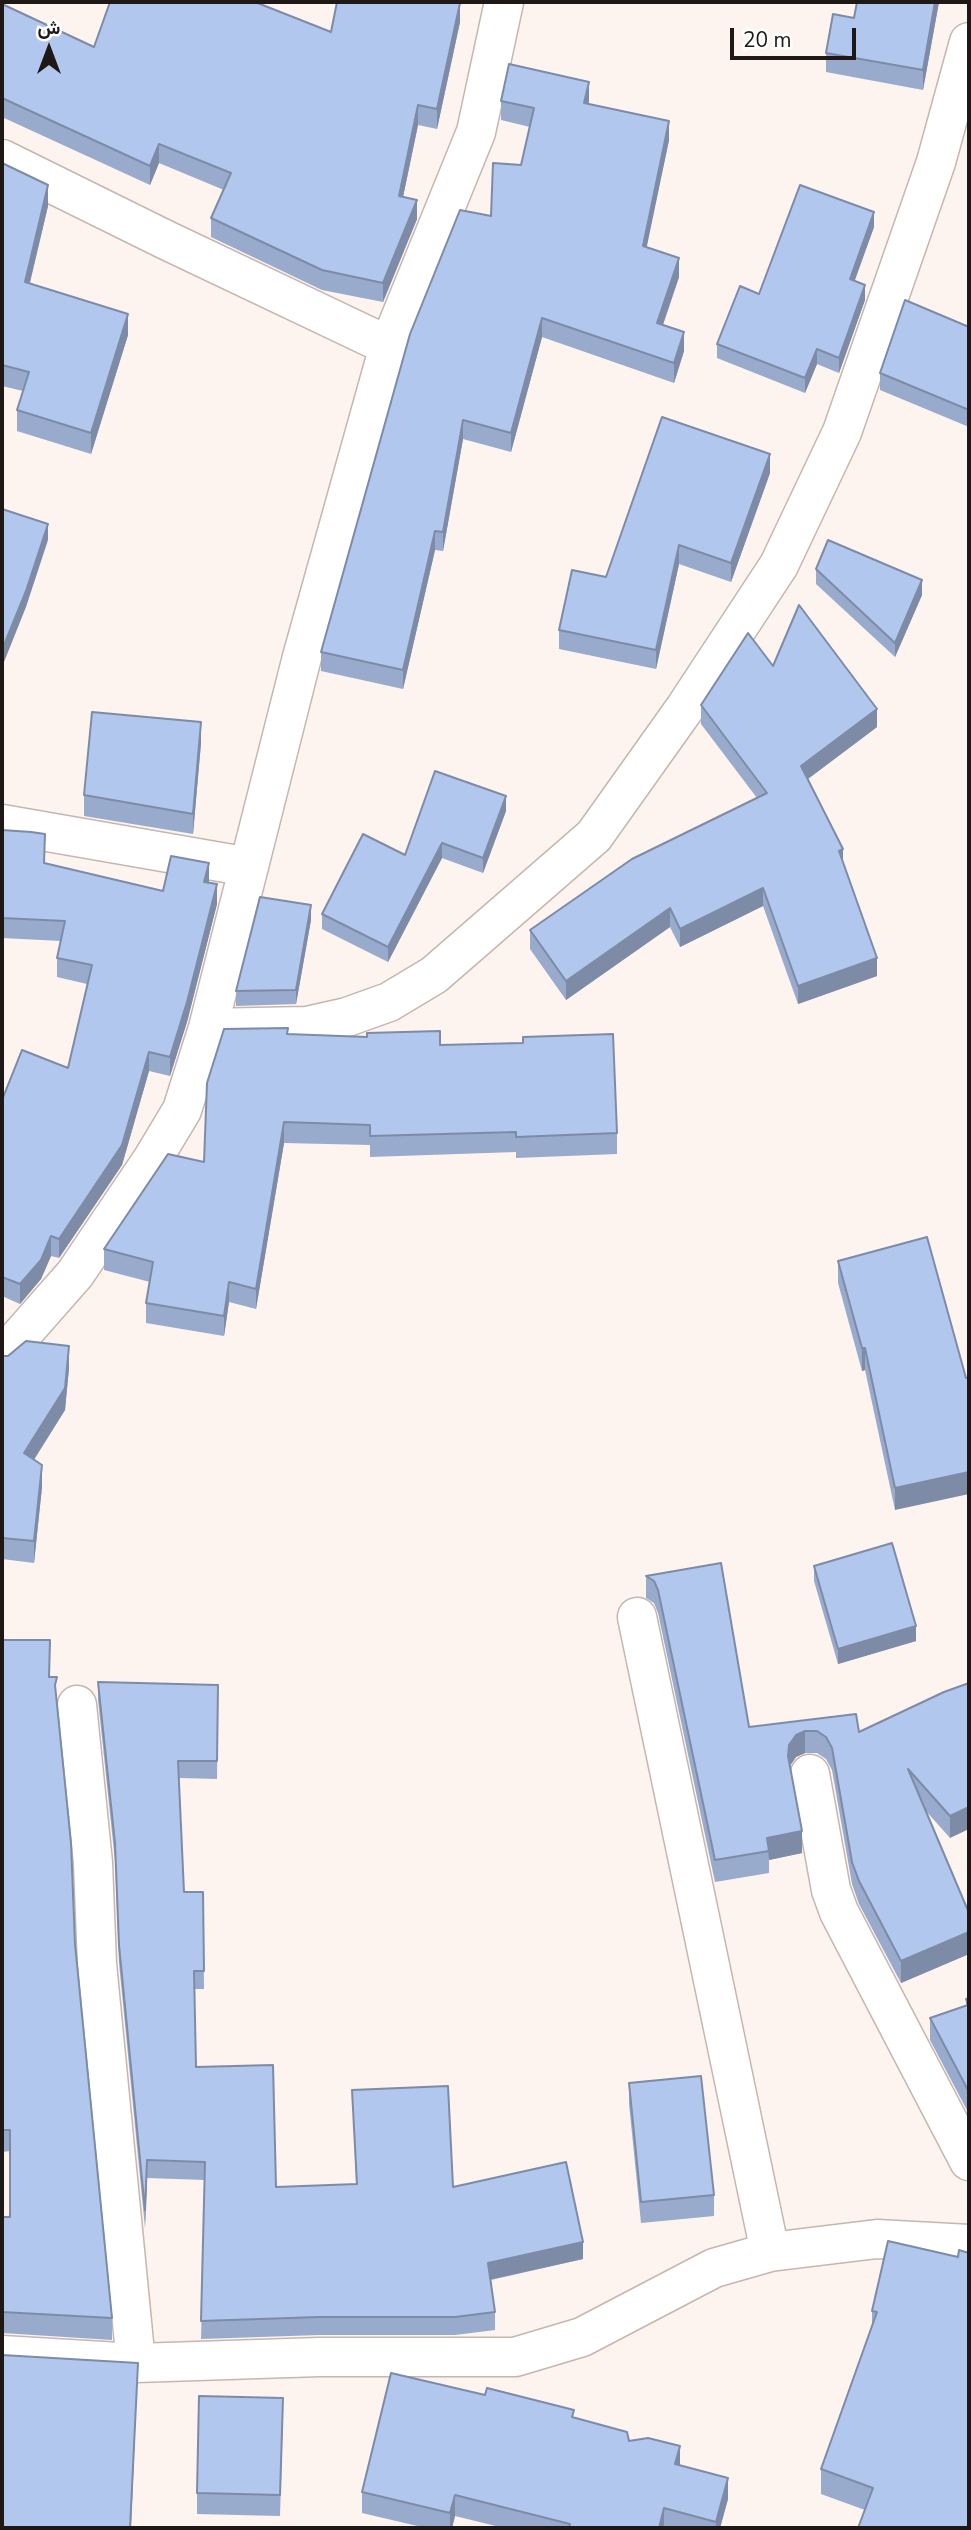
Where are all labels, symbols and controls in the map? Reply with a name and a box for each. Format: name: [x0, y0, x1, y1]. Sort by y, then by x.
north arrow: [14, 14, 84, 84]
scale bar: [733, 14, 859, 58]
text: ش: [38, 15, 60, 41]
text: 20 m: [743, 26, 792, 54]

